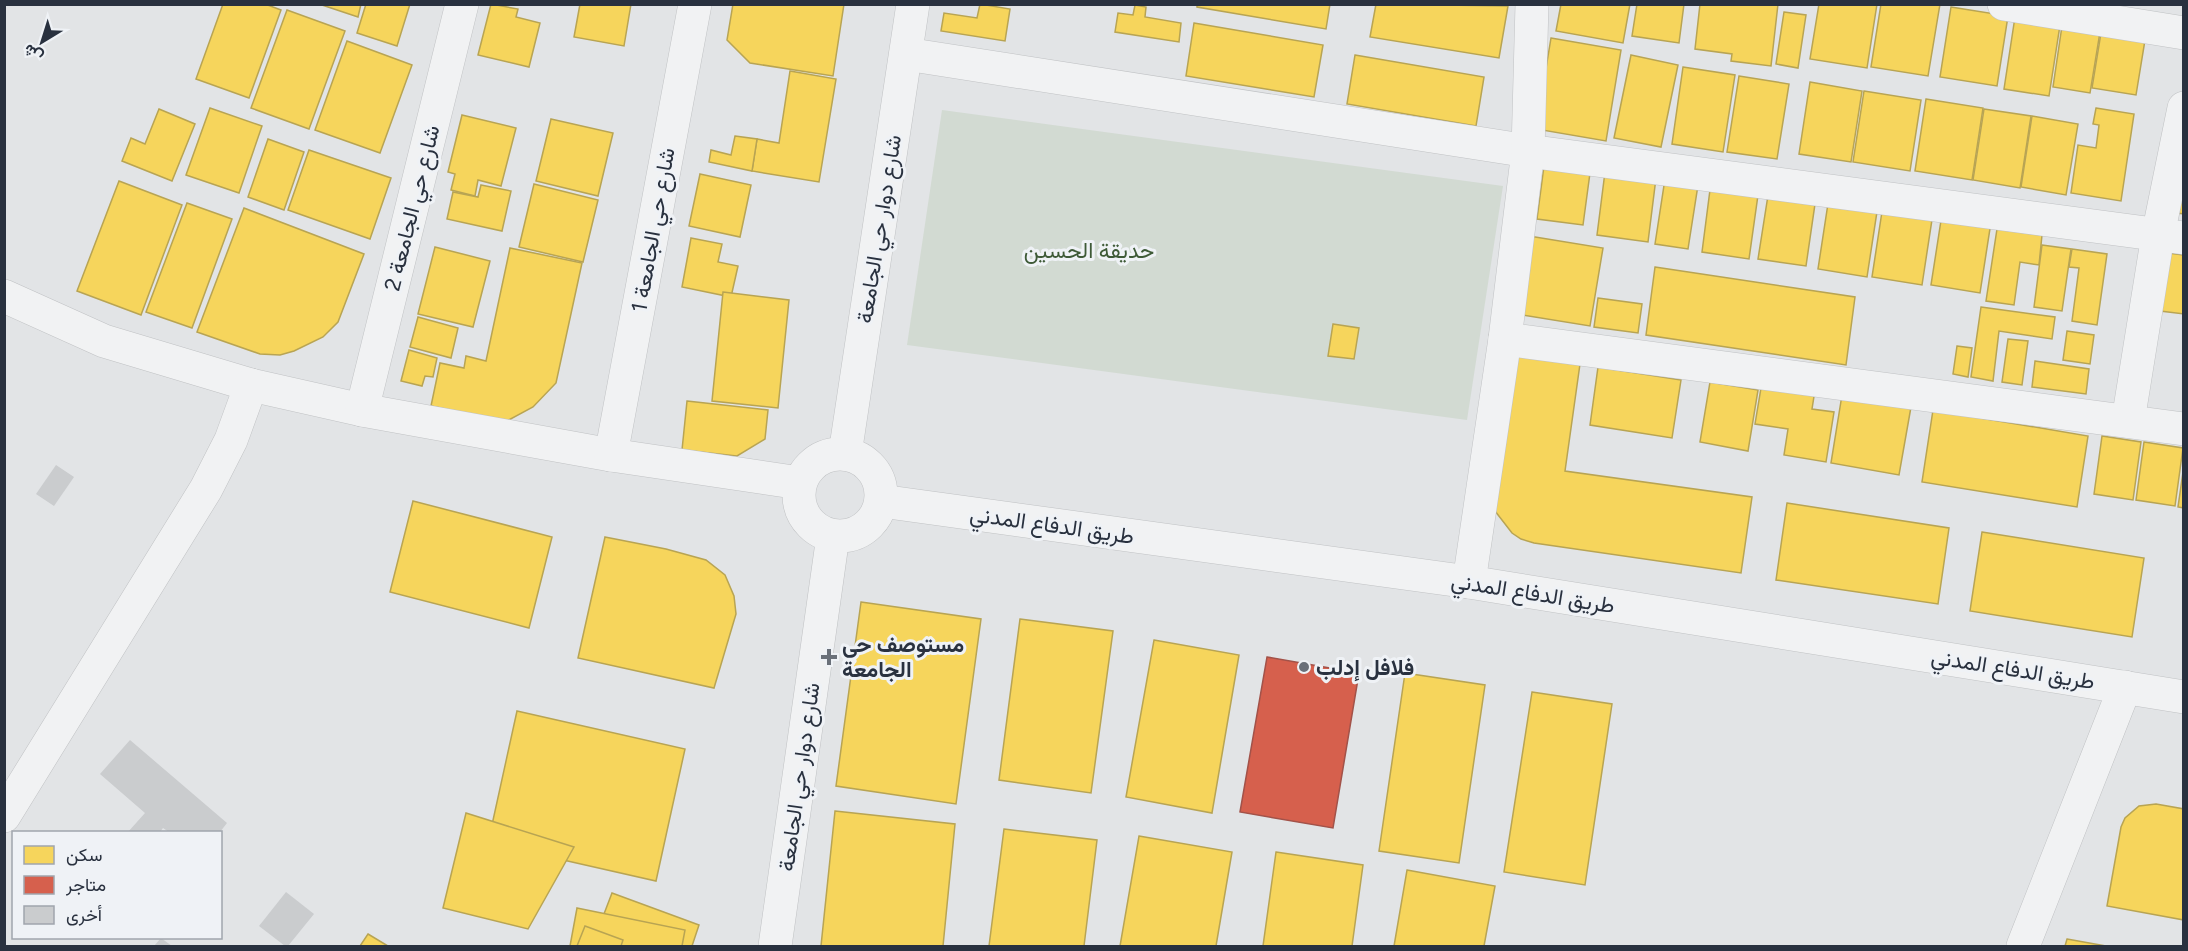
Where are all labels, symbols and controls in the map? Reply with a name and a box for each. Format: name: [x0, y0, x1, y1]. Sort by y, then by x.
north arrow: [12, 12, 72, 72]
text: ش: [20, 40, 47, 67]
street label: شارع حي الجامعة 2: [378, 122, 450, 295]
street label: شارع دوار حي الجامعة: [851, 133, 912, 326]
street label: شارع حي الجامعة 1: [625, 146, 686, 315]
park label: حديقة الحسين: [1024, 237, 1154, 264]
street label: طريق الدفاع المدني: [968, 500, 1136, 555]
street label: طريق الدفاع المدني: [1448, 567, 1617, 624]
place label: مستوصف حي الجامعة: [842, 631, 964, 683]
street label: طريق الدفاع المدني: [1928, 643, 2097, 700]
marker: مستوصف حي الجامعة: [820, 648, 838, 666]
place label: فلافل إدلب: [1316, 654, 1414, 682]
marker: فلافل إدلب: [1297, 660, 1311, 674]
street label: شارع دوار حي الجامعة: [772, 681, 831, 874]
legend: [12, 831, 222, 939]
text: سكن: [66, 844, 102, 866]
text: متاجر: [65, 874, 106, 896]
text: أخرى: [66, 904, 102, 926]

